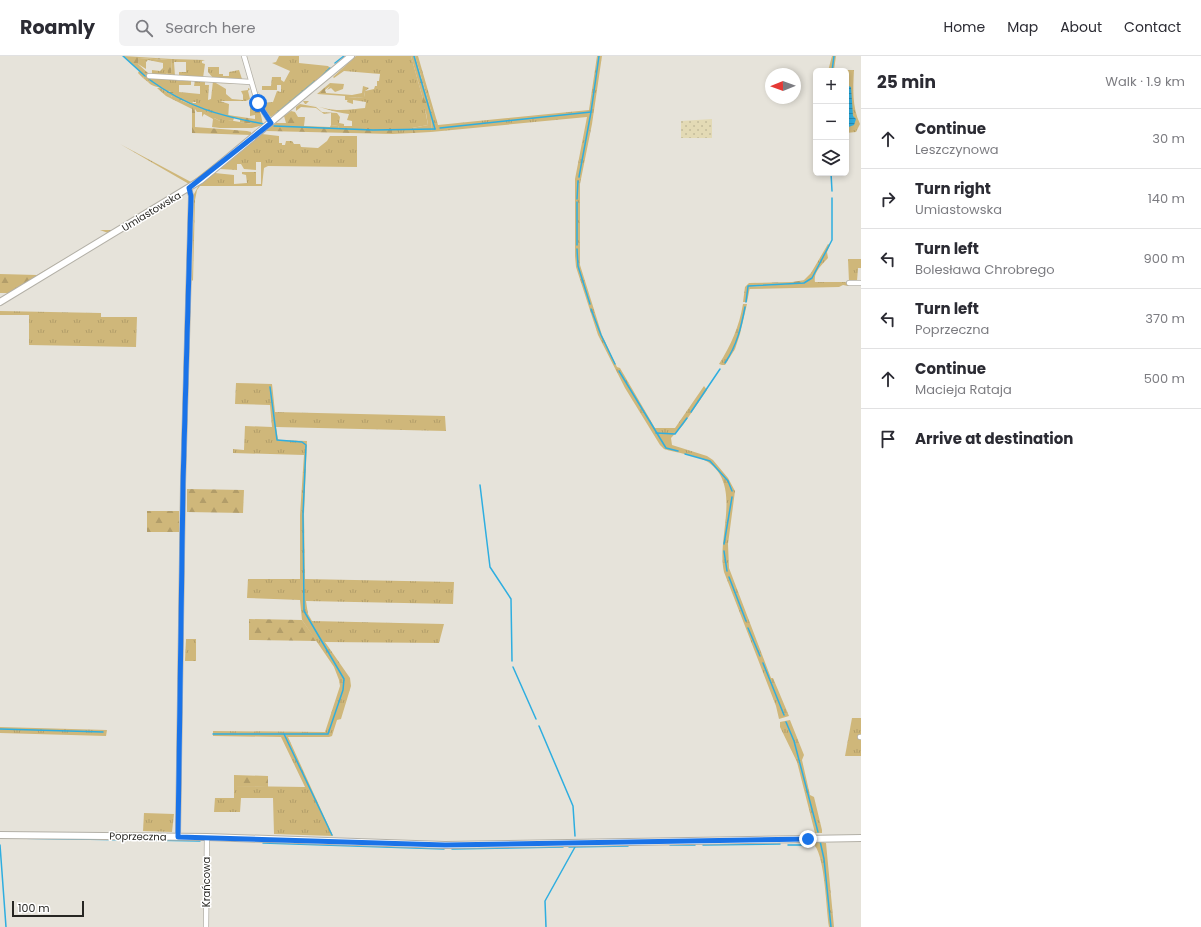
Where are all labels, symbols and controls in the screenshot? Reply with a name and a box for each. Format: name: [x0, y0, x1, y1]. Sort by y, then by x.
search box: [119, 10, 399, 46]
text: Roamly: [20, 14, 95, 41]
icon: search: [133, 17, 155, 39]
text: Search here: [165, 17, 256, 38]
text: Home: [943, 17, 985, 37]
text: Map: [1007, 17, 1038, 37]
text: About: [1060, 17, 1102, 37]
text: Contact: [1124, 17, 1181, 37]
north arrow: [765, 68, 801, 104]
map controls: [813, 68, 849, 176]
button: +: [813, 68, 849, 104]
text: 25 min: [877, 70, 936, 94]
text: Walk · 1.9 km: [1105, 72, 1185, 91]
route start: [249, 94, 267, 112]
button: −: [813, 104, 849, 140]
text: Continue: [915, 118, 986, 139]
icon: ahead: [877, 128, 899, 150]
text: 30 m: [1152, 129, 1185, 148]
button: layers: [813, 140, 849, 176]
text: Leszczynowa: [915, 140, 999, 159]
text: Turn right: [915, 178, 991, 199]
street label: Umiastowska: [119, 188, 184, 235]
icon: right: [877, 188, 899, 210]
text: 140 m: [1148, 189, 1185, 208]
text: Umiastowska: [915, 200, 1002, 219]
text: Turn left: [915, 238, 979, 259]
icon: left: [877, 248, 899, 270]
text: 900 m: [1144, 249, 1185, 268]
text: Bolesława Chrobrego: [915, 260, 1055, 279]
text: Turn left: [915, 298, 979, 319]
icon: left: [877, 308, 899, 330]
text: 370 m: [1145, 309, 1185, 328]
text: Poprzeczna: [915, 320, 989, 339]
text: Continue: [915, 358, 986, 379]
icon: ahead: [877, 368, 899, 390]
text: 500 m: [1144, 369, 1185, 388]
text: Macieja Rataja: [915, 380, 1012, 399]
icon: arrive: [877, 428, 899, 450]
text: Arrive at destination: [915, 428, 1073, 449]
street label: Poprzeczna: [109, 829, 167, 844]
route end: [799, 830, 817, 848]
street label: Krańcowa: [199, 857, 214, 907]
scale bar: [12, 899, 84, 918]
text: 100 m: [18, 900, 50, 916]

